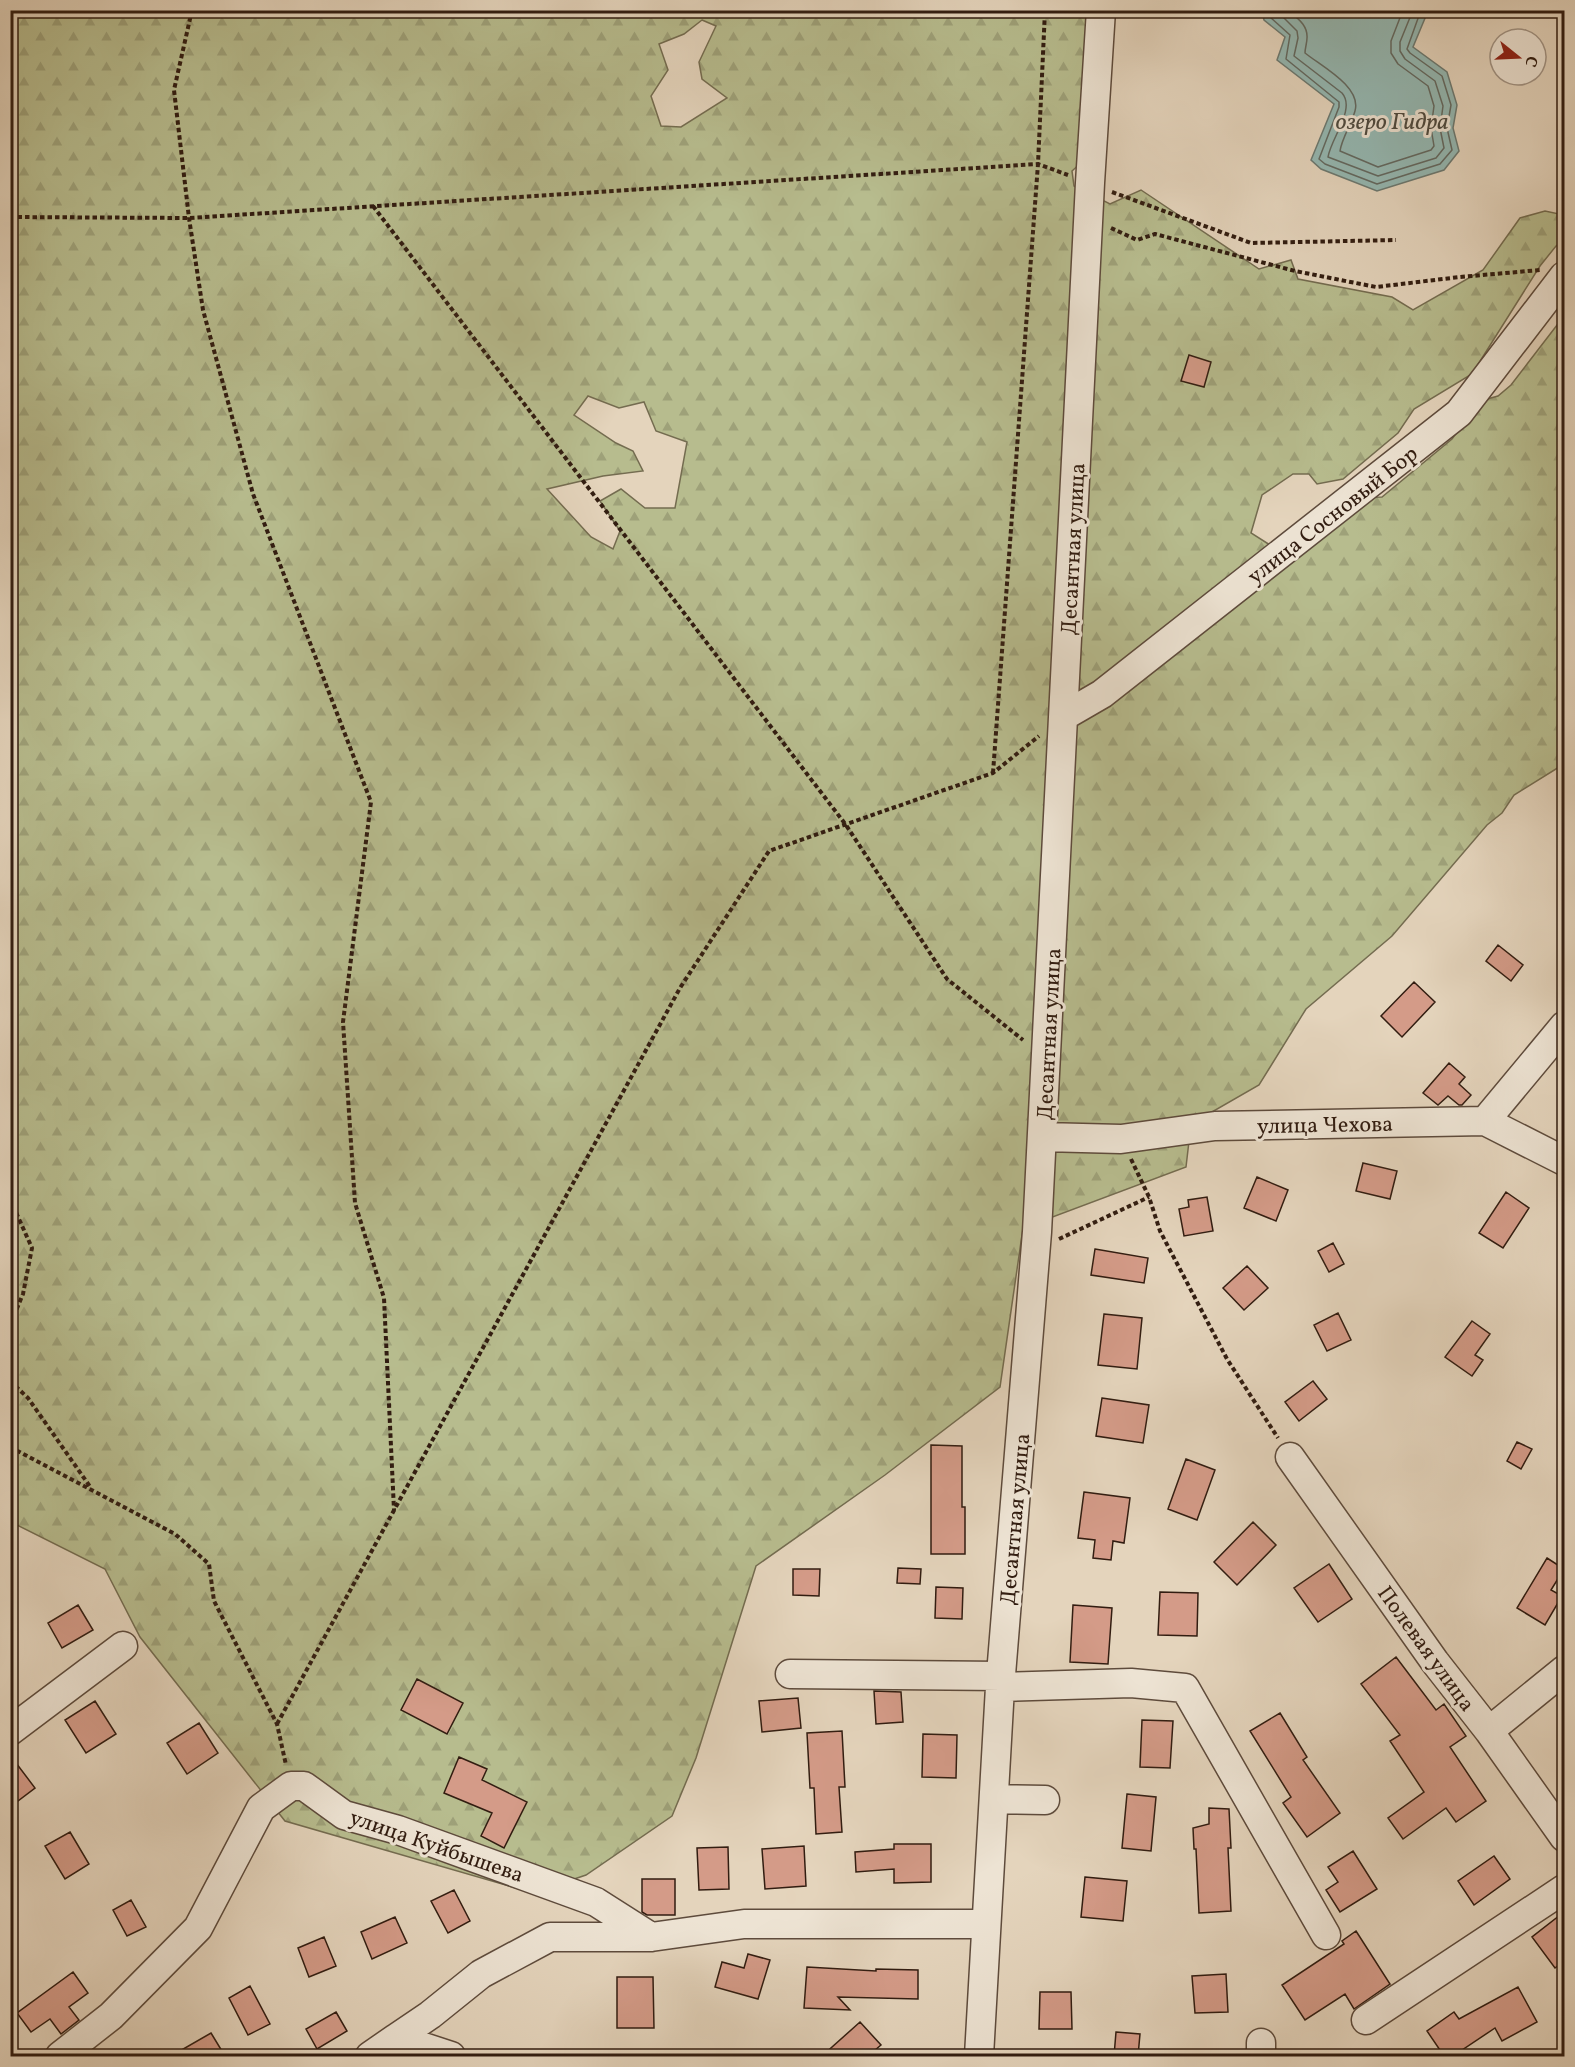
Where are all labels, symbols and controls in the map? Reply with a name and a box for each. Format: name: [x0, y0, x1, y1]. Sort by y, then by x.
north arrow: [1488, 27, 1548, 87]
text: С: [1518, 53, 1542, 69]
water label: озеро Гидра: [1336, 106, 1448, 140]
street label: улица Сосновый Бор: [1242, 439, 1425, 593]
street label: Десантная улица: [1055, 462, 1094, 636]
street label: Десантная улица: [1031, 947, 1070, 1121]
street label: улица Чехова: [1257, 1110, 1393, 1143]
street label: Десантная улица: [994, 1432, 1039, 1606]
street label: Полевая улица: [1369, 1580, 1481, 1719]
street label: улица Куйбышева: [345, 1803, 527, 1892]

